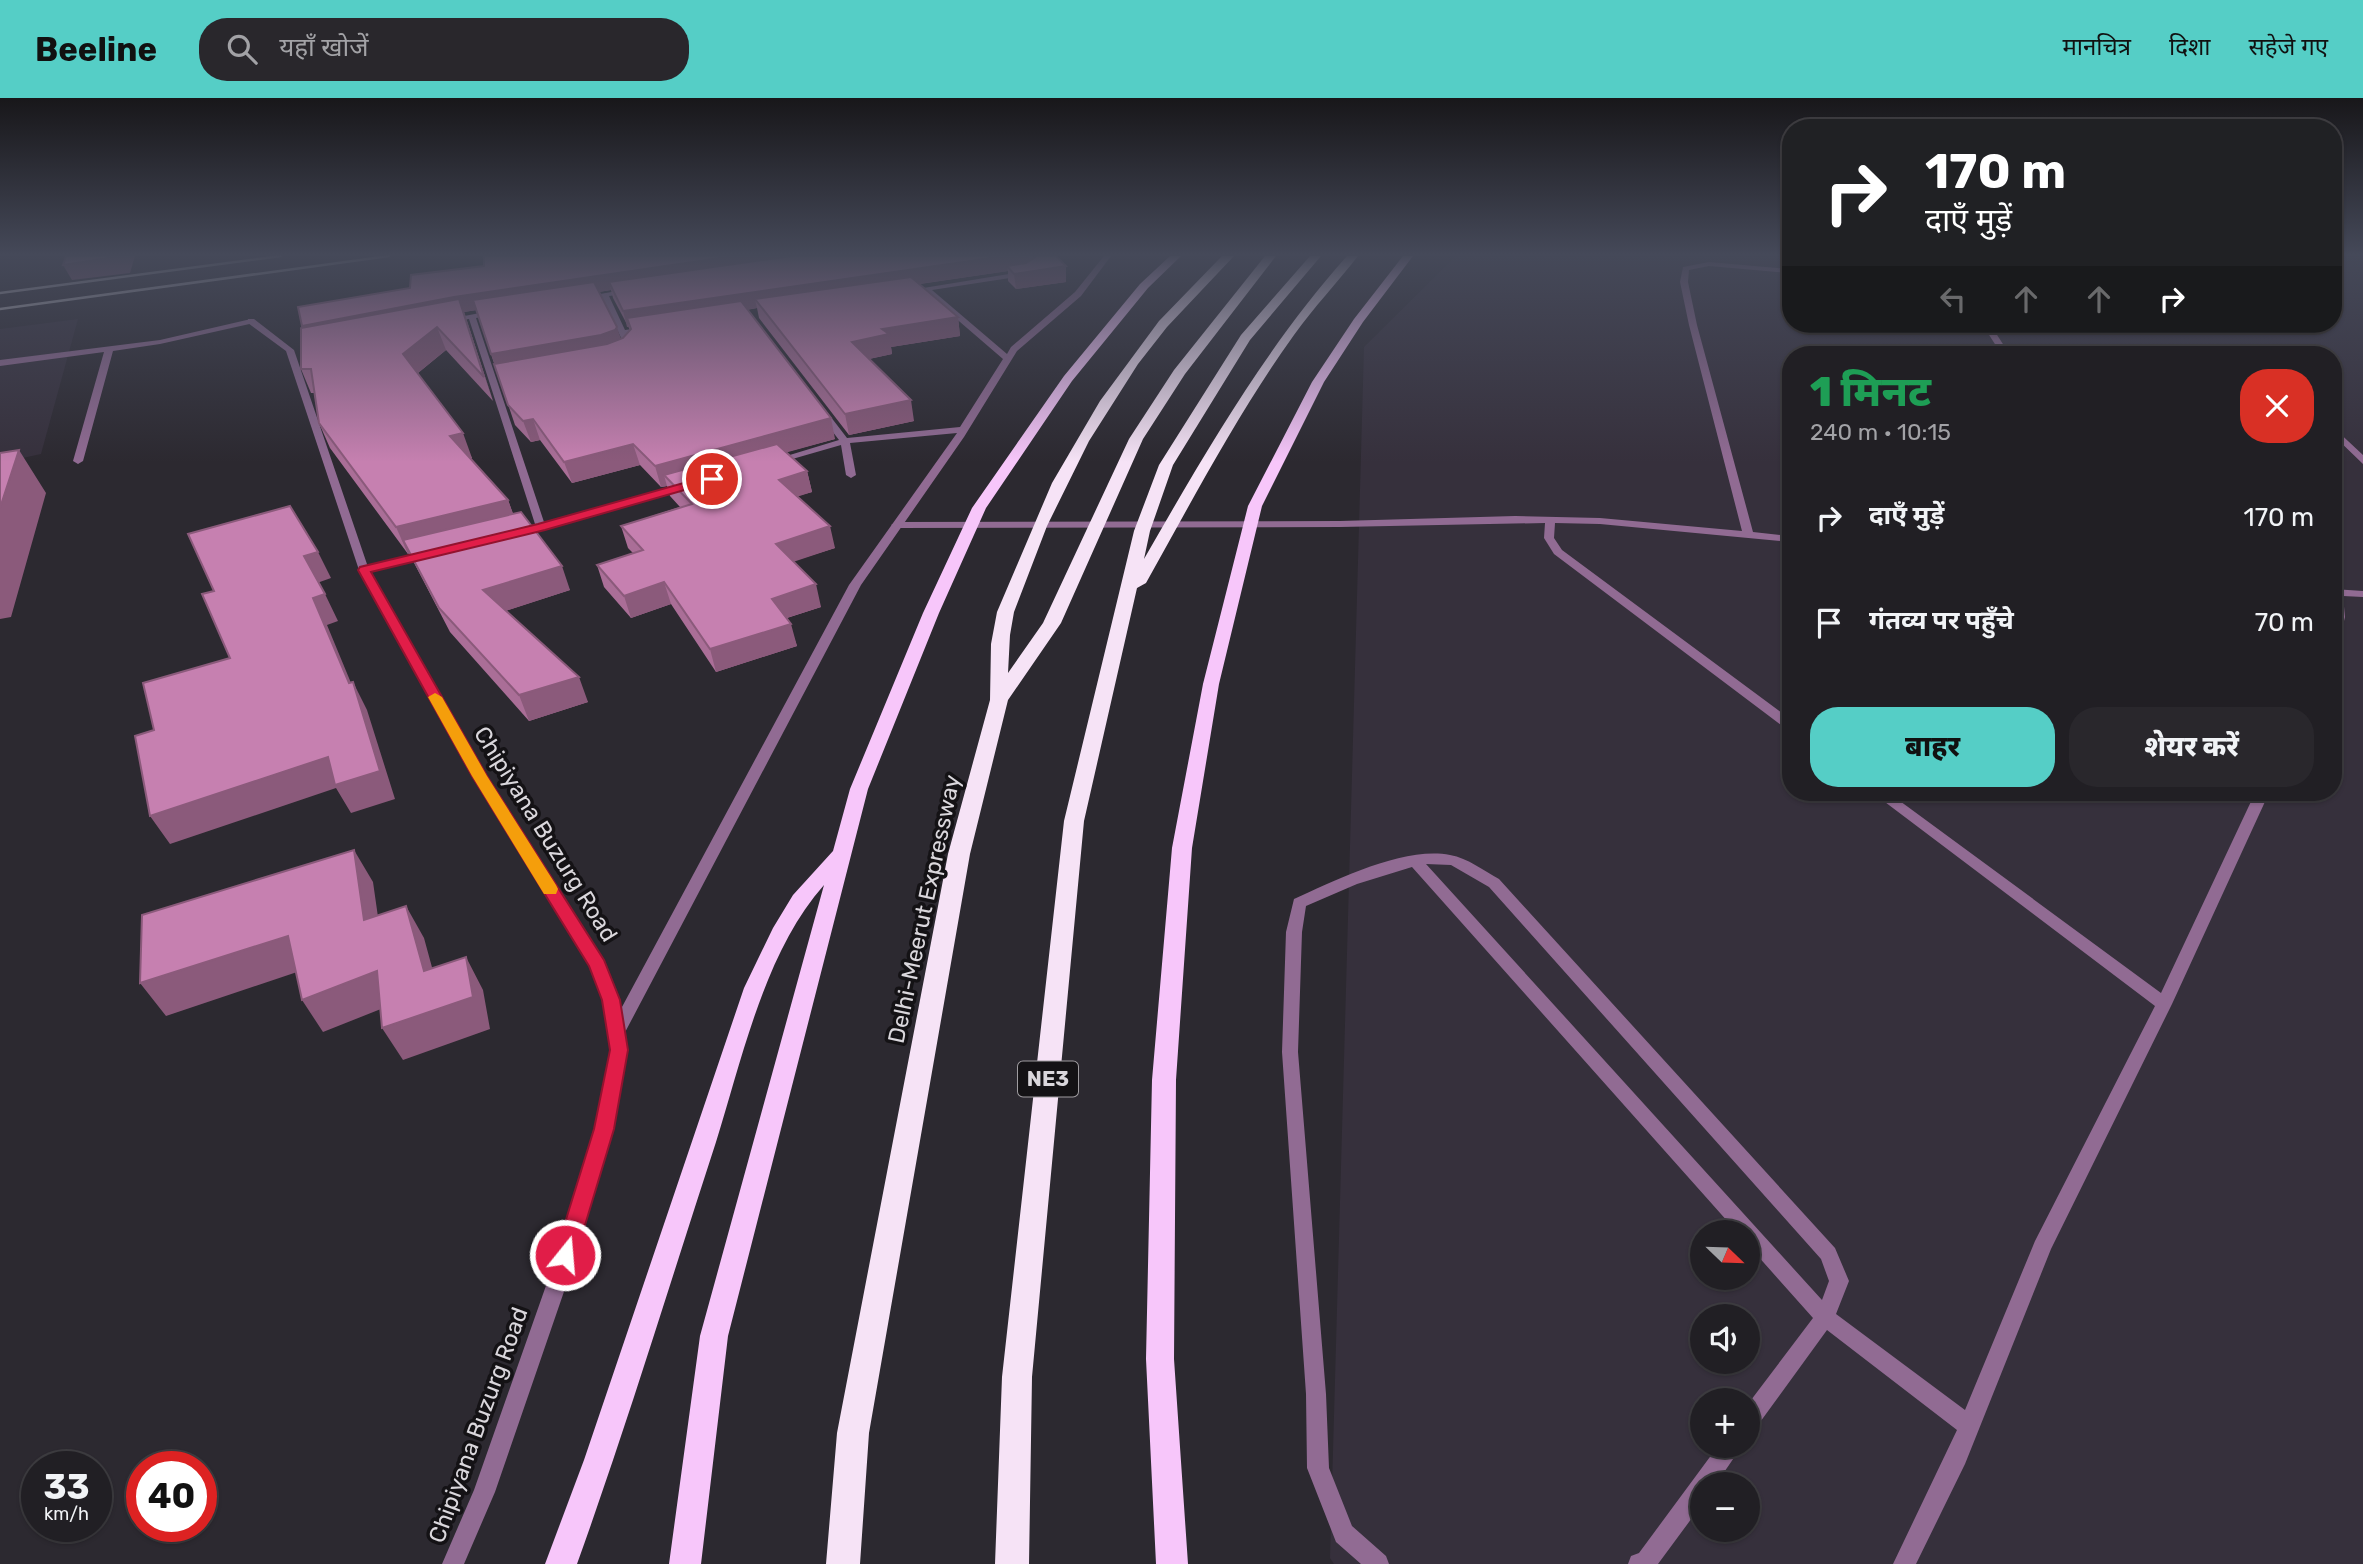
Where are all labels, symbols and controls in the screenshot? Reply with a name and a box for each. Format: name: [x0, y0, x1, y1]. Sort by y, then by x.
search box: [199, 18, 689, 81]
text: Beeline: [35, 30, 157, 69]
icon: search: [223, 30, 261, 68]
text: यहाँ खोजें: [279, 32, 368, 63]
text: मानचित्र: [2062, 33, 2131, 61]
text: दिशा: [2169, 33, 2211, 61]
text: सहेजे गए: [2249, 33, 2328, 61]
text: 170 m: [1925, 142, 2066, 200]
icon: right: [1810, 147, 1901, 238]
text: दाएँ मुड़ें: [1925, 201, 2012, 239]
icon: left: [1934, 280, 1972, 318]
icon: ahead: [2007, 280, 2045, 318]
icon: ahead: [2080, 280, 2118, 318]
icon: right: [2153, 280, 2191, 318]
text: 1 मिनट: [1810, 367, 1931, 417]
button: close: [2240, 369, 2314, 443]
text: 240 m · 10:15: [1810, 418, 1951, 446]
pin: [682, 449, 742, 509]
icon: arrive: [693, 460, 731, 498]
icon: right: [1810, 499, 1848, 537]
text: दाएँ मुड़ें: [1869, 500, 1944, 531]
text: 170 m: [2244, 502, 2314, 533]
icon: arrive: [1810, 604, 1848, 642]
text: गंतव्य पर पहुँचे: [1869, 605, 2014, 636]
text: 70 m: [2255, 607, 2314, 638]
button: बाहर: [1810, 707, 2055, 787]
button: शेयर करें: [2069, 707, 2314, 787]
street label: Chipiyana Buzurg Road: [468, 721, 624, 947]
street label: Delhi-Meerut Expressway: [882, 772, 966, 1046]
road number: NE3: [1018, 1062, 1078, 1096]
position arrow: [528, 1218, 602, 1292]
north arrow: [1690, 1220, 1760, 1290]
map controls: [1690, 1220, 1760, 1542]
street label: Chipiyana Buzurg Road: [422, 1303, 534, 1547]
button: sound: [1690, 1304, 1760, 1374]
button: +: [1690, 1388, 1760, 1458]
speed limit sign: 40: [126, 1451, 217, 1542]
text: 33: [43, 1466, 90, 1508]
button: −: [1690, 1472, 1760, 1542]
text: km/h: [44, 1503, 89, 1525]

